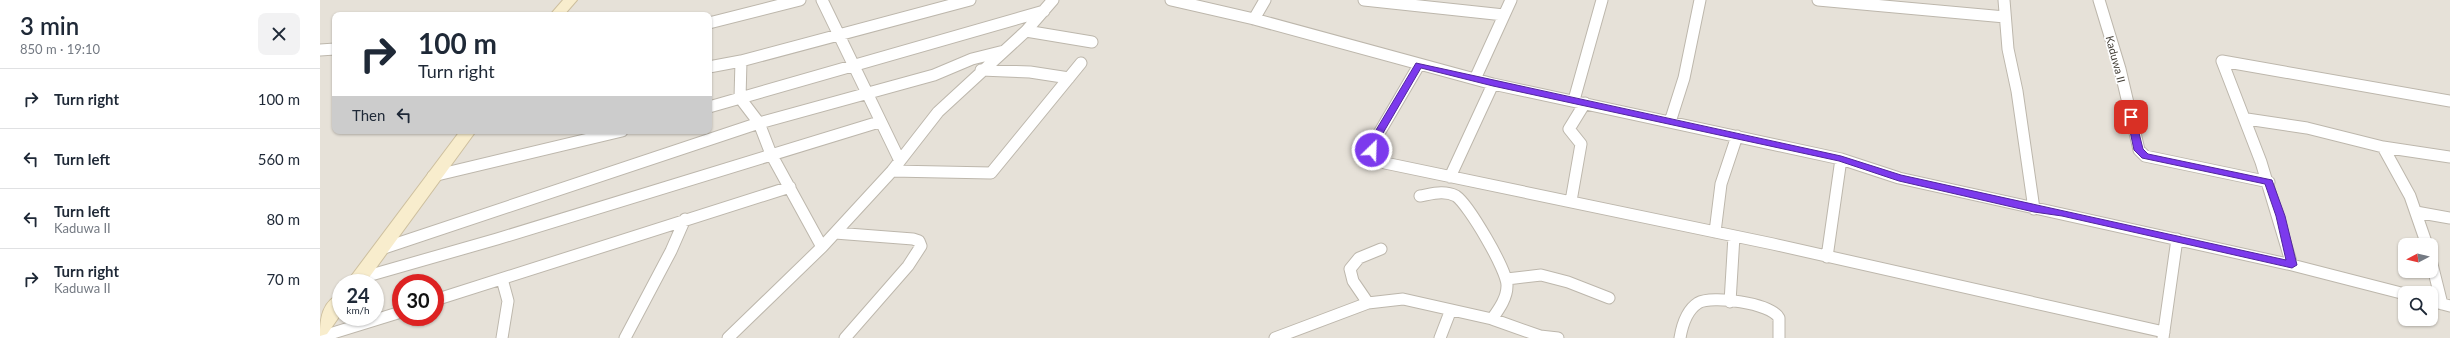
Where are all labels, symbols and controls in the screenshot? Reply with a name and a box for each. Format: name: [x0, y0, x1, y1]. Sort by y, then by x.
text: 3 min: [20, 11, 79, 40]
button: close: [258, 13, 300, 55]
text: 100 m: [418, 26, 497, 60]
icon: right: [352, 28, 404, 80]
street label: Kaduwa II: [2104, 34, 2128, 84]
text: 850 m · 19:10: [20, 41, 100, 57]
text: Turn right: [418, 60, 495, 82]
icon: right: [20, 88, 42, 110]
text: Turn right: [54, 90, 119, 108]
text: 100 m: [258, 90, 300, 108]
pin: [2114, 100, 2148, 134]
icon: left: [393, 104, 415, 126]
text: Then: [352, 106, 385, 124]
icon: arrive: [2120, 106, 2142, 128]
position arrow: [1351, 129, 1393, 171]
icon: left: [20, 148, 42, 170]
text: Turn left: [54, 150, 110, 168]
text: 560 m: [258, 150, 300, 168]
text: Turn left: [54, 202, 110, 220]
icon: left: [20, 208, 42, 230]
text: 80 m: [266, 210, 300, 228]
text: Kaduwa II: [54, 220, 111, 236]
north arrow: [2398, 238, 2438, 278]
map controls: [2398, 238, 2438, 326]
text: Turn right: [54, 262, 119, 280]
icon: right: [20, 268, 42, 290]
text: 70 m: [266, 270, 300, 288]
speed limit sign: 30: [392, 274, 444, 326]
text: Kaduwa II: [54, 280, 111, 296]
text: 24: [346, 283, 370, 307]
button: search: [2398, 286, 2438, 326]
text: km/h: [346, 304, 370, 316]

